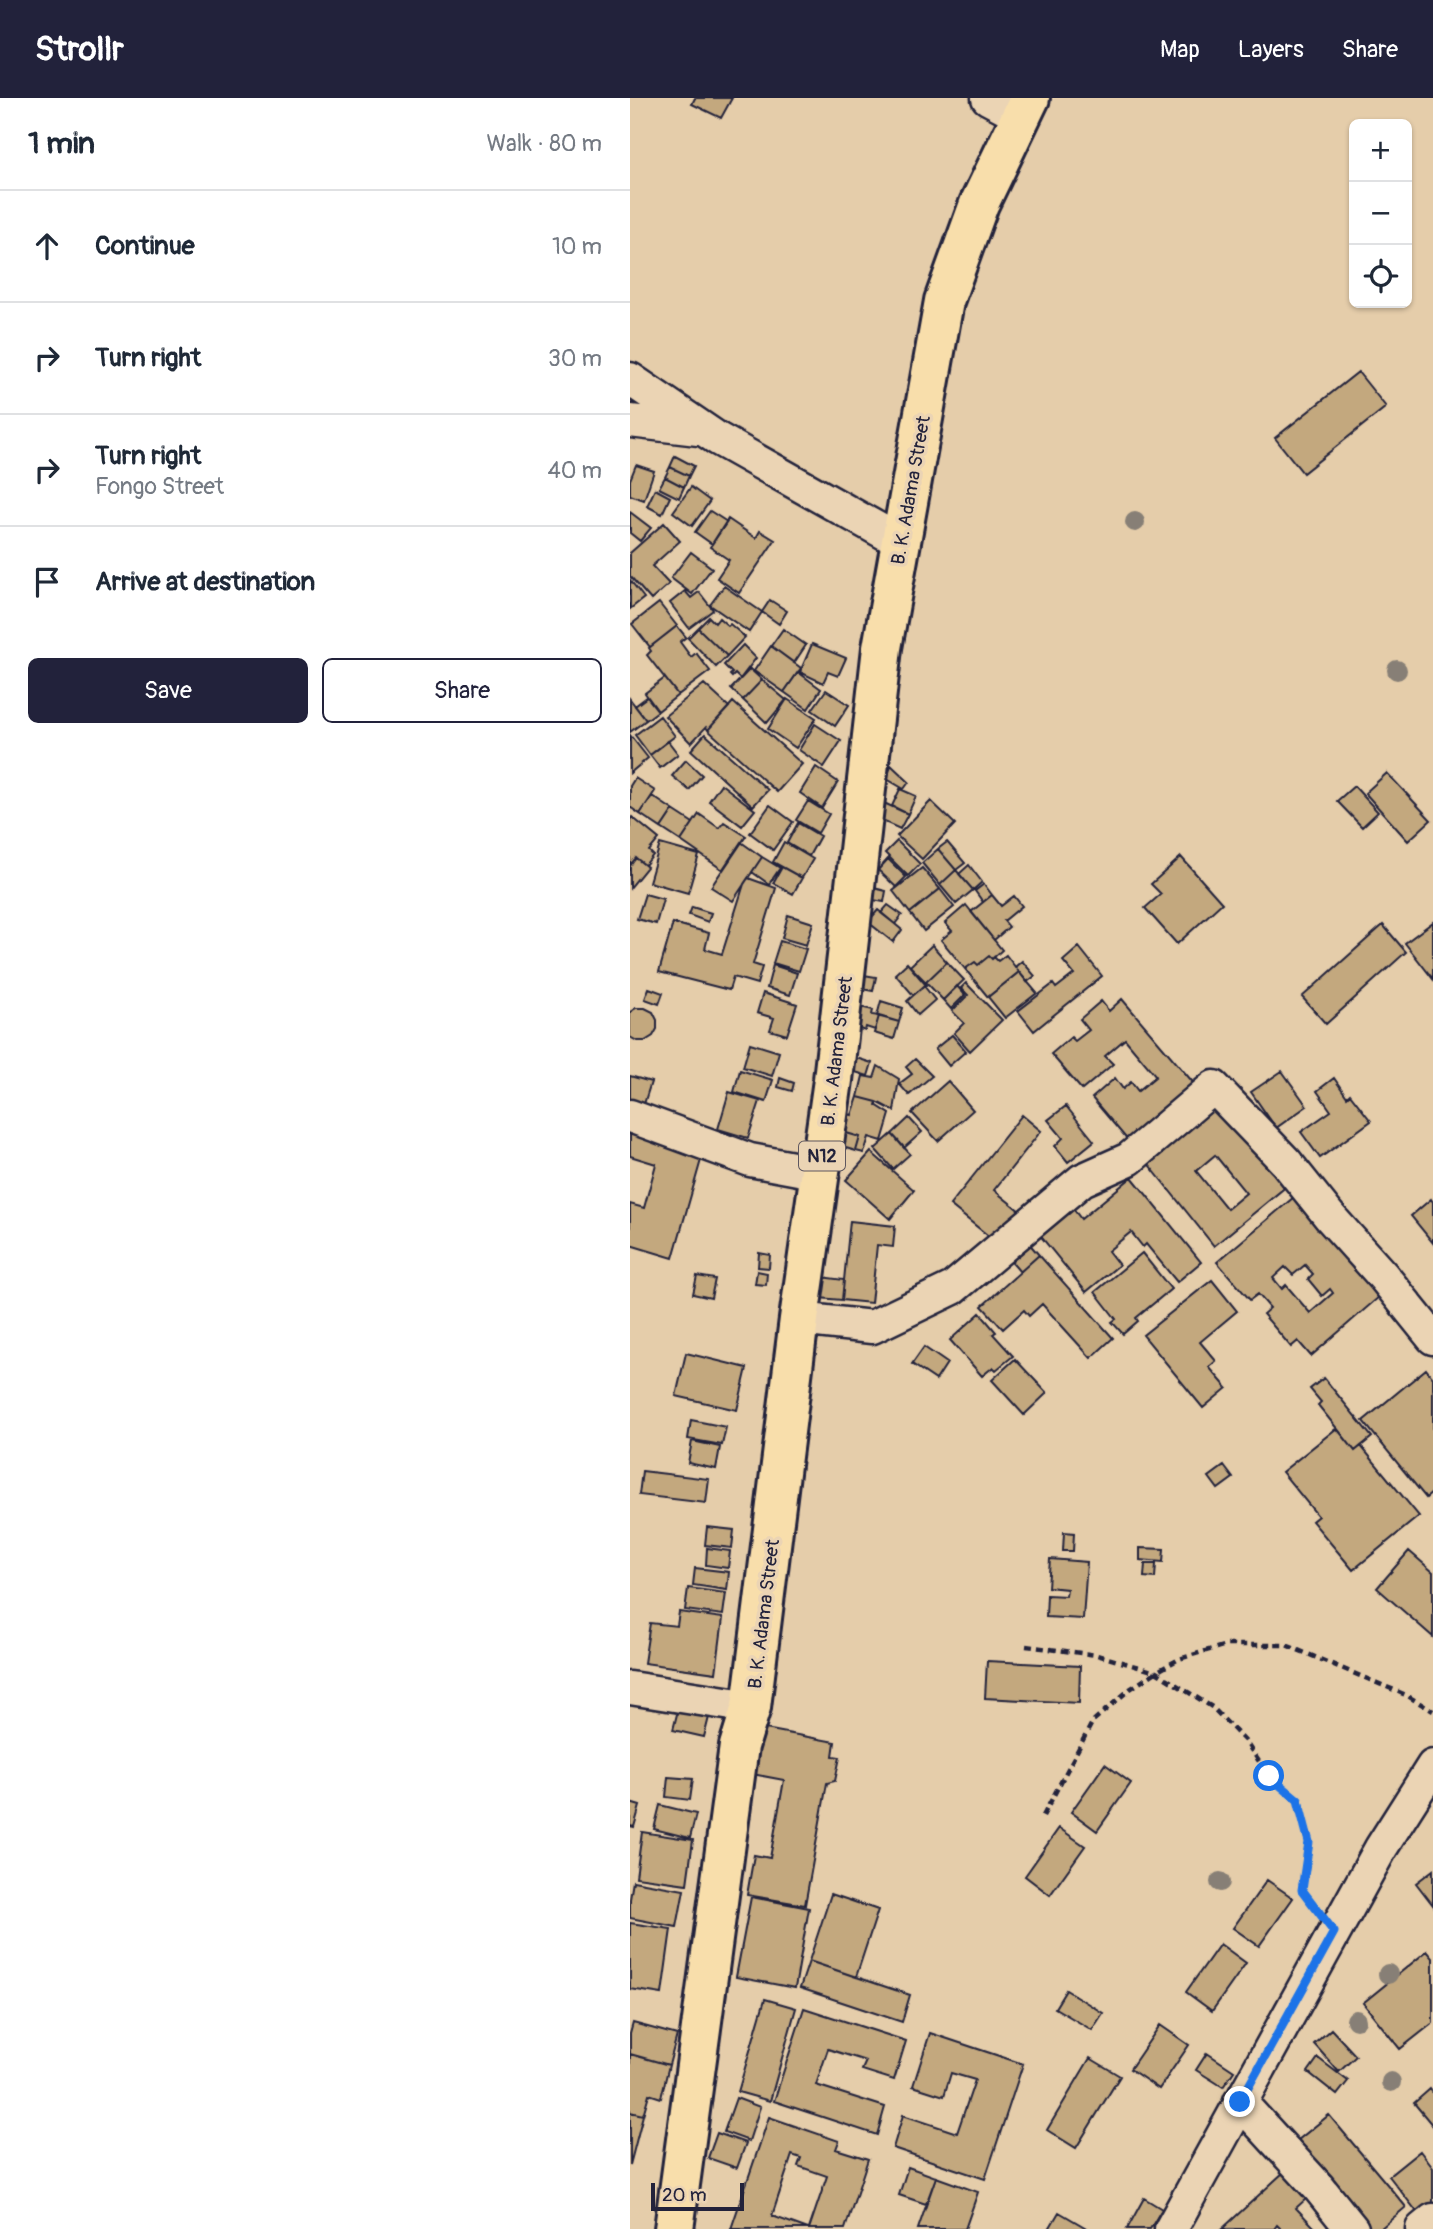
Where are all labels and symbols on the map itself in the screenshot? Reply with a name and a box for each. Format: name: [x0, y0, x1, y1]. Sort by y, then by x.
street label: B. K. Adama Street: [886, 414, 936, 566]
street label: B. K. Adama Street: [816, 975, 858, 1127]
road number: N12: [799, 1142, 845, 1170]
street label: B. K. Adama Street: [743, 1538, 785, 1690]
route start: [1253, 1760, 1284, 1791]
route end: [1224, 2086, 1255, 2117]
scale bar: [651, 2180, 744, 2212]

